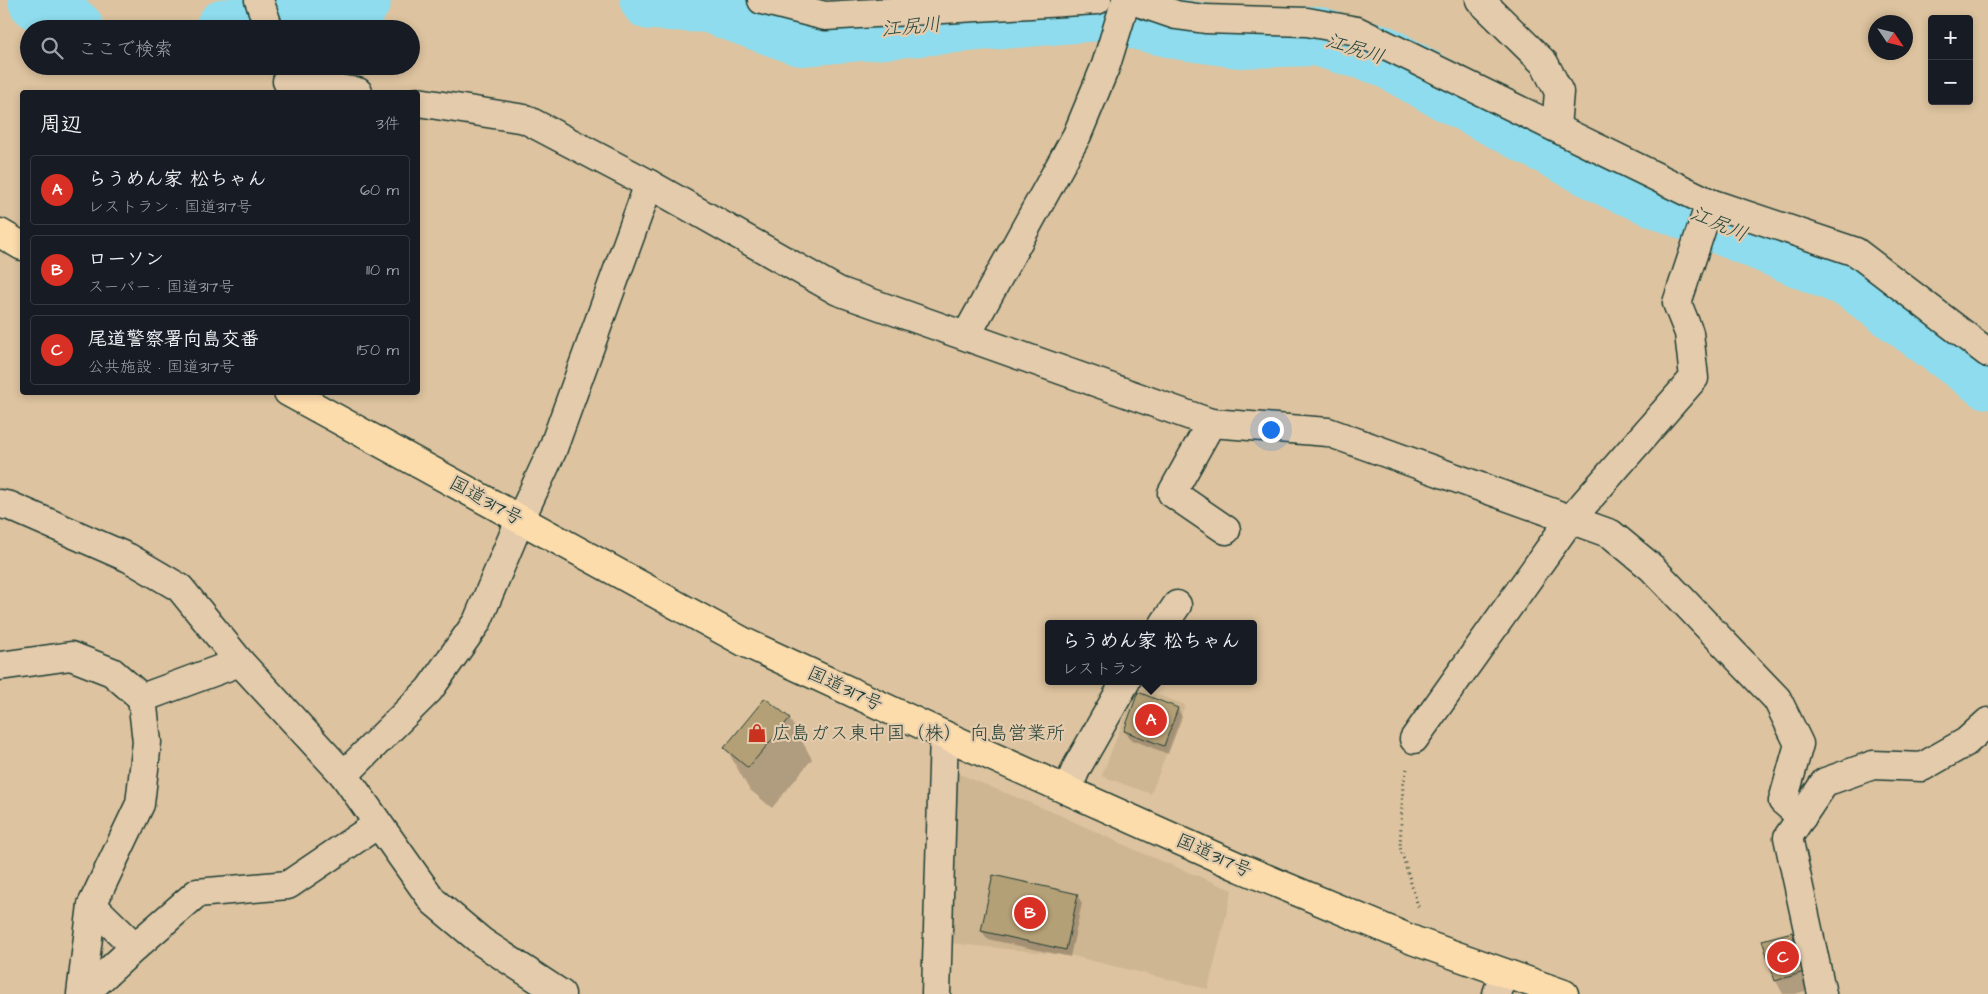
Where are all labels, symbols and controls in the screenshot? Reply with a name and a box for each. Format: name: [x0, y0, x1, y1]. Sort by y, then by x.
water label: 江尻川: [880, 10, 942, 44]
north arrow: [1868, 15, 1913, 60]
map controls: [1928, 15, 1973, 105]
button: +: [1928, 15, 1973, 60]
search box: [20, 20, 420, 75]
water label: 江尻川: [1322, 26, 1388, 72]
icon: search: [38, 34, 66, 62]
text: ここで検索: [78, 36, 173, 63]
button: −: [1928, 60, 1973, 105]
text: 周辺: [40, 110, 82, 139]
text: 3件: [376, 113, 400, 135]
text: らうめん家 松ちゃん: [88, 166, 266, 193]
text: A: [52, 179, 62, 201]
text: 60 m: [360, 179, 399, 201]
text: レストラン · 国道317号: [88, 196, 252, 218]
water label: 江尻川: [1686, 199, 1752, 249]
text: ローソン: [88, 246, 164, 273]
text: B: [51, 259, 63, 281]
text: 110 m: [366, 259, 399, 281]
text: スーパー · 国道317号: [88, 276, 234, 298]
text: 尾道警察署向島交番: [88, 326, 259, 353]
text: C: [51, 339, 63, 361]
text: 150 m: [357, 339, 399, 361]
text: 公共施設 · 国道317号: [88, 356, 235, 378]
your location: [1258, 417, 1284, 443]
street label: 国道317号: [444, 470, 528, 532]
popup: [1045, 620, 1257, 685]
text: らうめん家 松ちゃん: [1062, 628, 1240, 655]
text: レストラン: [1062, 658, 1143, 680]
street label: 国道317号: [803, 660, 887, 718]
pin: A: [1135, 701, 1167, 739]
place label: 広島ガス東中国（株） 向島営業所: [772, 720, 1065, 747]
shop icon: 広島ガス東中国（株） 向島営業所: [746, 722, 768, 744]
street label: 国道317号: [1172, 827, 1256, 885]
pin: B: [1014, 894, 1046, 932]
pin: C: [1767, 938, 1799, 976]

